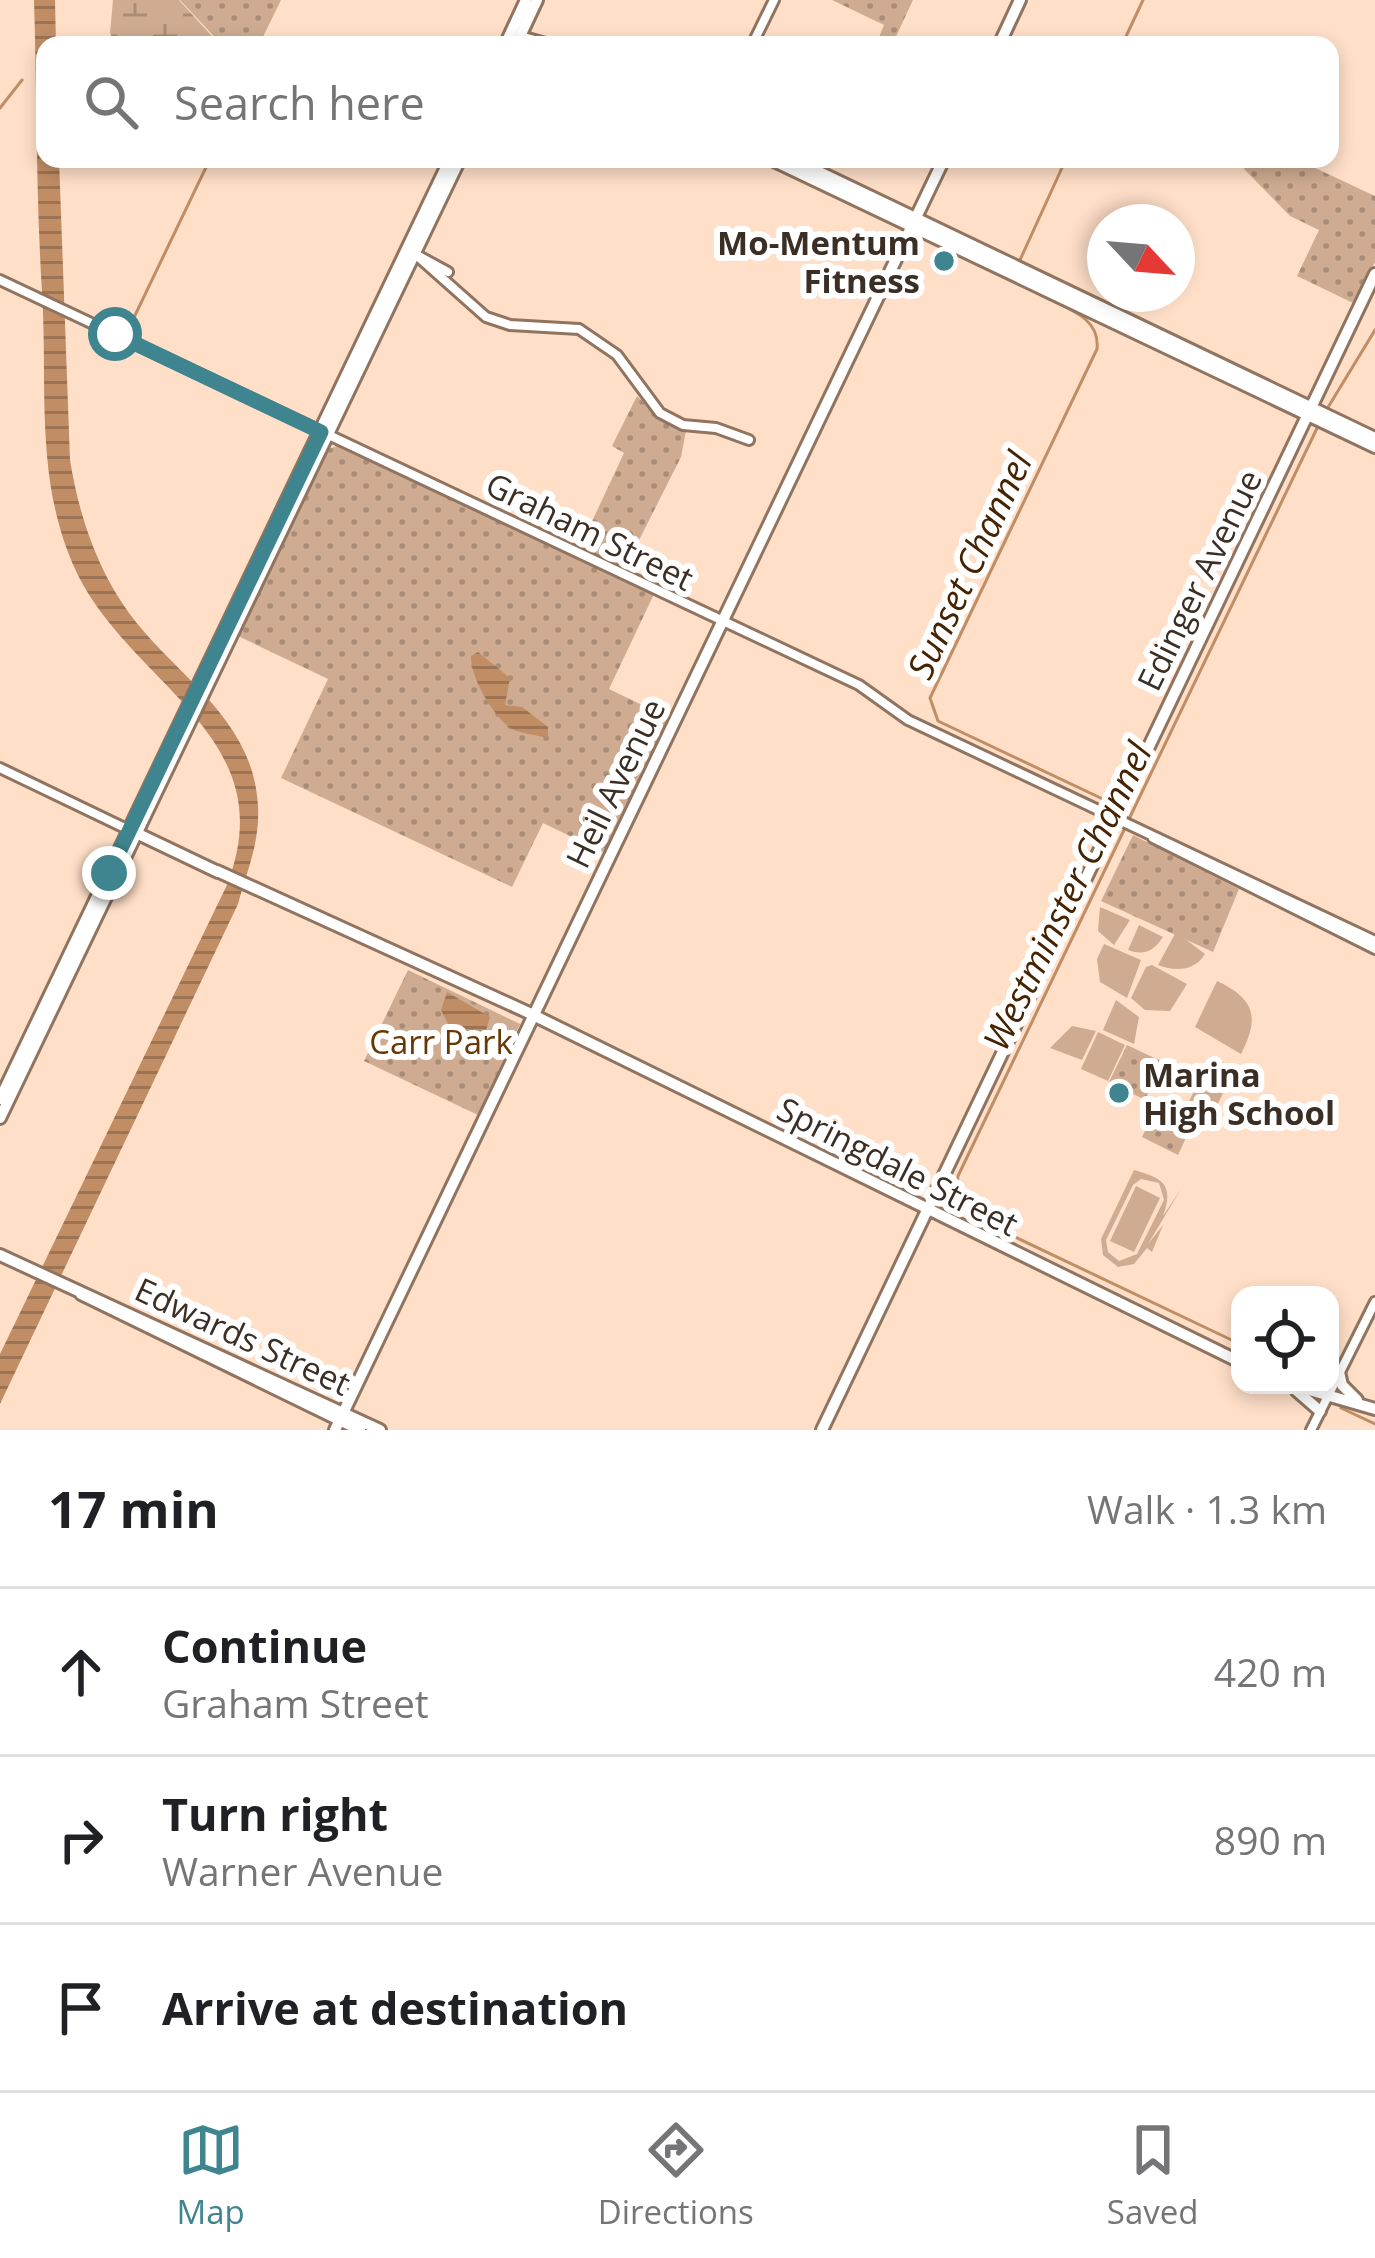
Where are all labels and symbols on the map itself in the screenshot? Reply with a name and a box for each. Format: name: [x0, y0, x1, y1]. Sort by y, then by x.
north arrow: [1087, 204, 1195, 312]
place label: Mo-Mentum Fitness: [717, 220, 920, 303]
marker: Mo-Mentum Fitness: [931, 248, 957, 274]
route start: [88, 307, 142, 361]
water label: Sunset Channel: [895, 443, 1043, 686]
street label: Graham Street: [479, 461, 701, 601]
street label: Edinger Avenue: [1126, 462, 1272, 698]
street label: Heil Avenue: [555, 691, 675, 875]
water label: Westminster Channel: [971, 733, 1163, 1058]
route end: [82, 846, 136, 900]
park label: Carr Park: [369, 1019, 514, 1064]
place label: Marina High School: [1143, 1052, 1335, 1135]
marker: Marina High School: [1106, 1080, 1132, 1106]
street label: Springdale Street: [770, 1086, 1026, 1246]
street label: Edwards Street: [128, 1266, 358, 1406]

